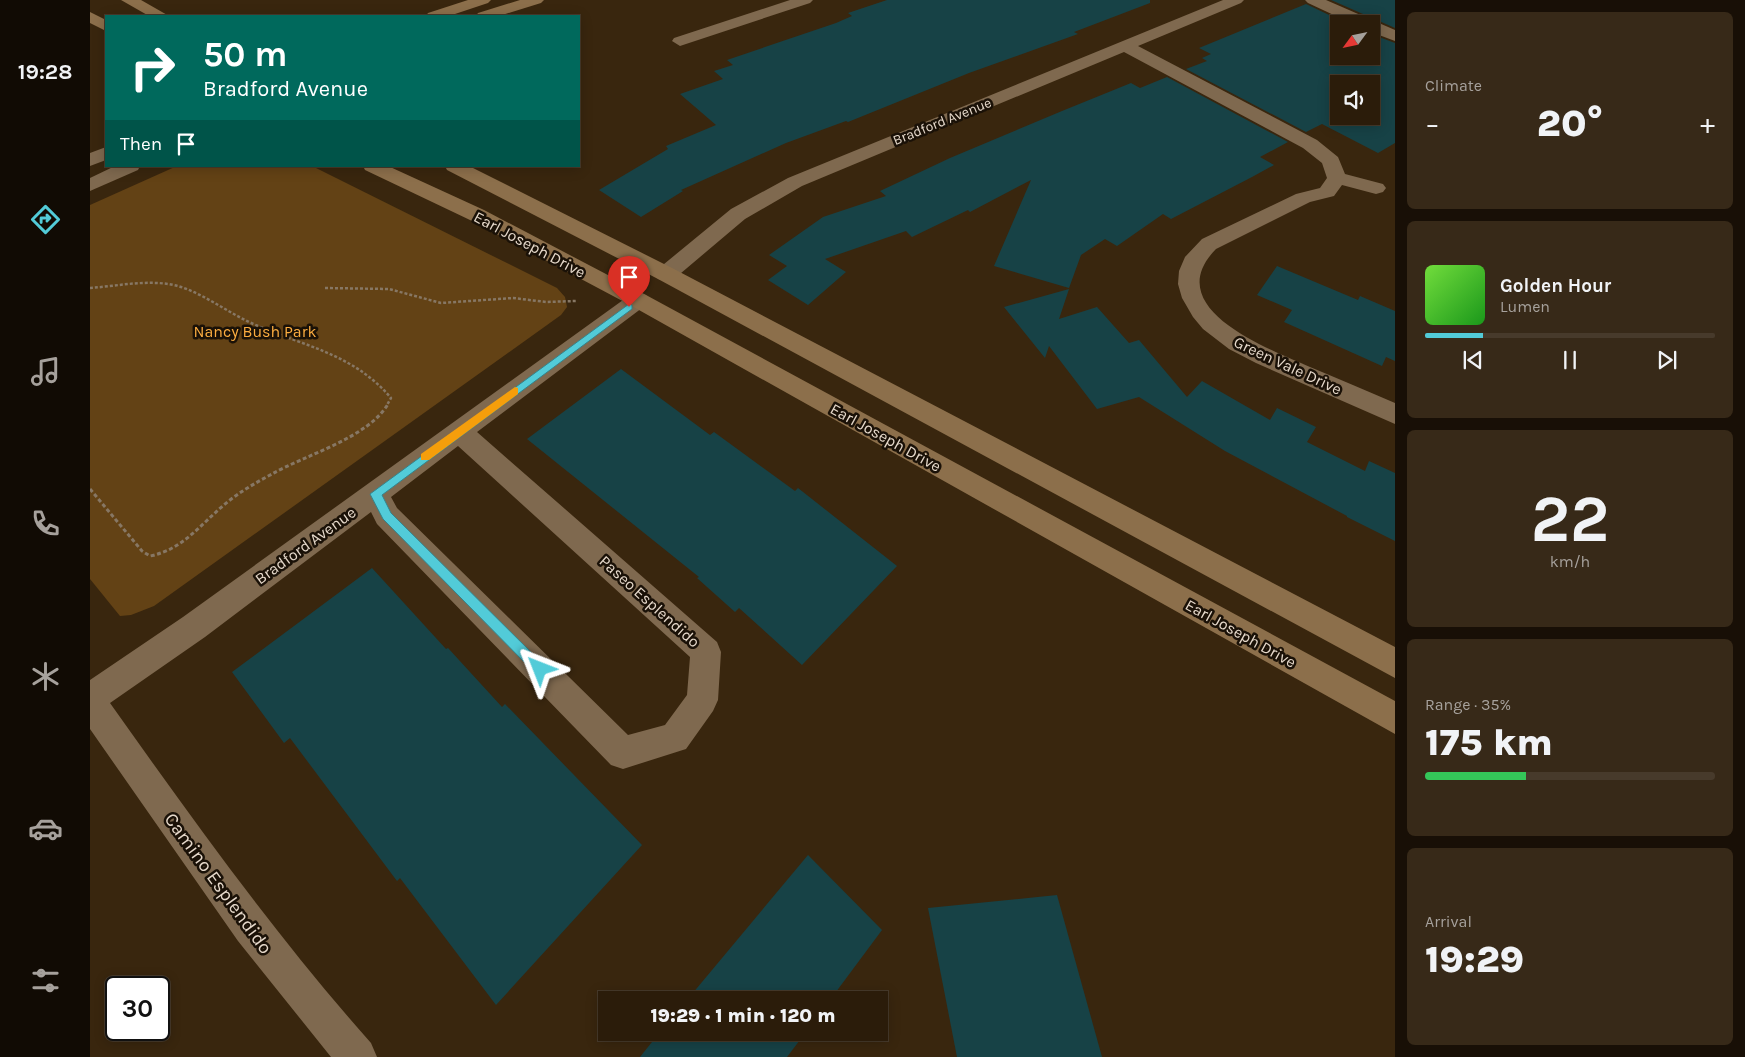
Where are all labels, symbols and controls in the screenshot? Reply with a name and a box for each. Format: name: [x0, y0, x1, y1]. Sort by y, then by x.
north arrow: [1330, 15, 1380, 65]
map controls: [1330, 15, 1380, 125]
text: 50 m: [203, 34, 288, 75]
icon: right: [120, 35, 185, 100]
text: 19:28: [18, 59, 72, 85]
button: sound: [1330, 75, 1380, 125]
text: Bradford Avenue: [203, 76, 368, 102]
text: Climate: [1425, 76, 1482, 95]
street label: Bradford Avenue: [890, 94, 994, 149]
text: 20°: [1537, 101, 1603, 146]
text: −: [1425, 107, 1440, 140]
text: +: [1700, 107, 1715, 140]
icon: arrive: [172, 130, 200, 158]
text: Then: [120, 133, 162, 155]
icon: directions: [28, 202, 63, 237]
street label: Earl Joseph Drive: [471, 207, 589, 282]
pin: [608, 256, 650, 307]
icon: arrive: [615, 263, 643, 291]
text: Golden Hour: [1500, 275, 1611, 297]
text: Lumen: [1500, 297, 1550, 316]
park label: Nancy Bush Park: [194, 322, 316, 341]
street label: Green Vale Drive: [1231, 332, 1345, 399]
icon: previous: [1459, 346, 1487, 374]
icon: pause: [1556, 346, 1584, 374]
icon: next: [1653, 346, 1681, 374]
icon: music: [28, 354, 63, 389]
street label: Earl Joseph Drive: [827, 399, 945, 476]
text: 22: [1531, 481, 1609, 557]
street label: Bradford Avenue: [251, 502, 359, 588]
icon: phone: [28, 506, 63, 541]
street label: Paseo Esplendido: [596, 551, 704, 651]
text: km/h: [1550, 552, 1590, 571]
street label: Earl Joseph Drive: [1182, 595, 1300, 672]
position arrow: [513, 642, 565, 694]
icon: climate: [28, 659, 63, 694]
text: Range · 35%: [1425, 695, 1511, 714]
text: 175 km: [1425, 720, 1553, 765]
street label: Camino Esplendido: [160, 809, 277, 958]
icon: car: [28, 811, 63, 846]
text: Arrival: [1425, 912, 1472, 931]
text: 19:29: [1425, 937, 1524, 982]
icon: filters: [28, 963, 63, 998]
speed limit sign: 30: [105, 976, 170, 1041]
text: 19:29 · 1 min · 120 m: [651, 1005, 836, 1027]

